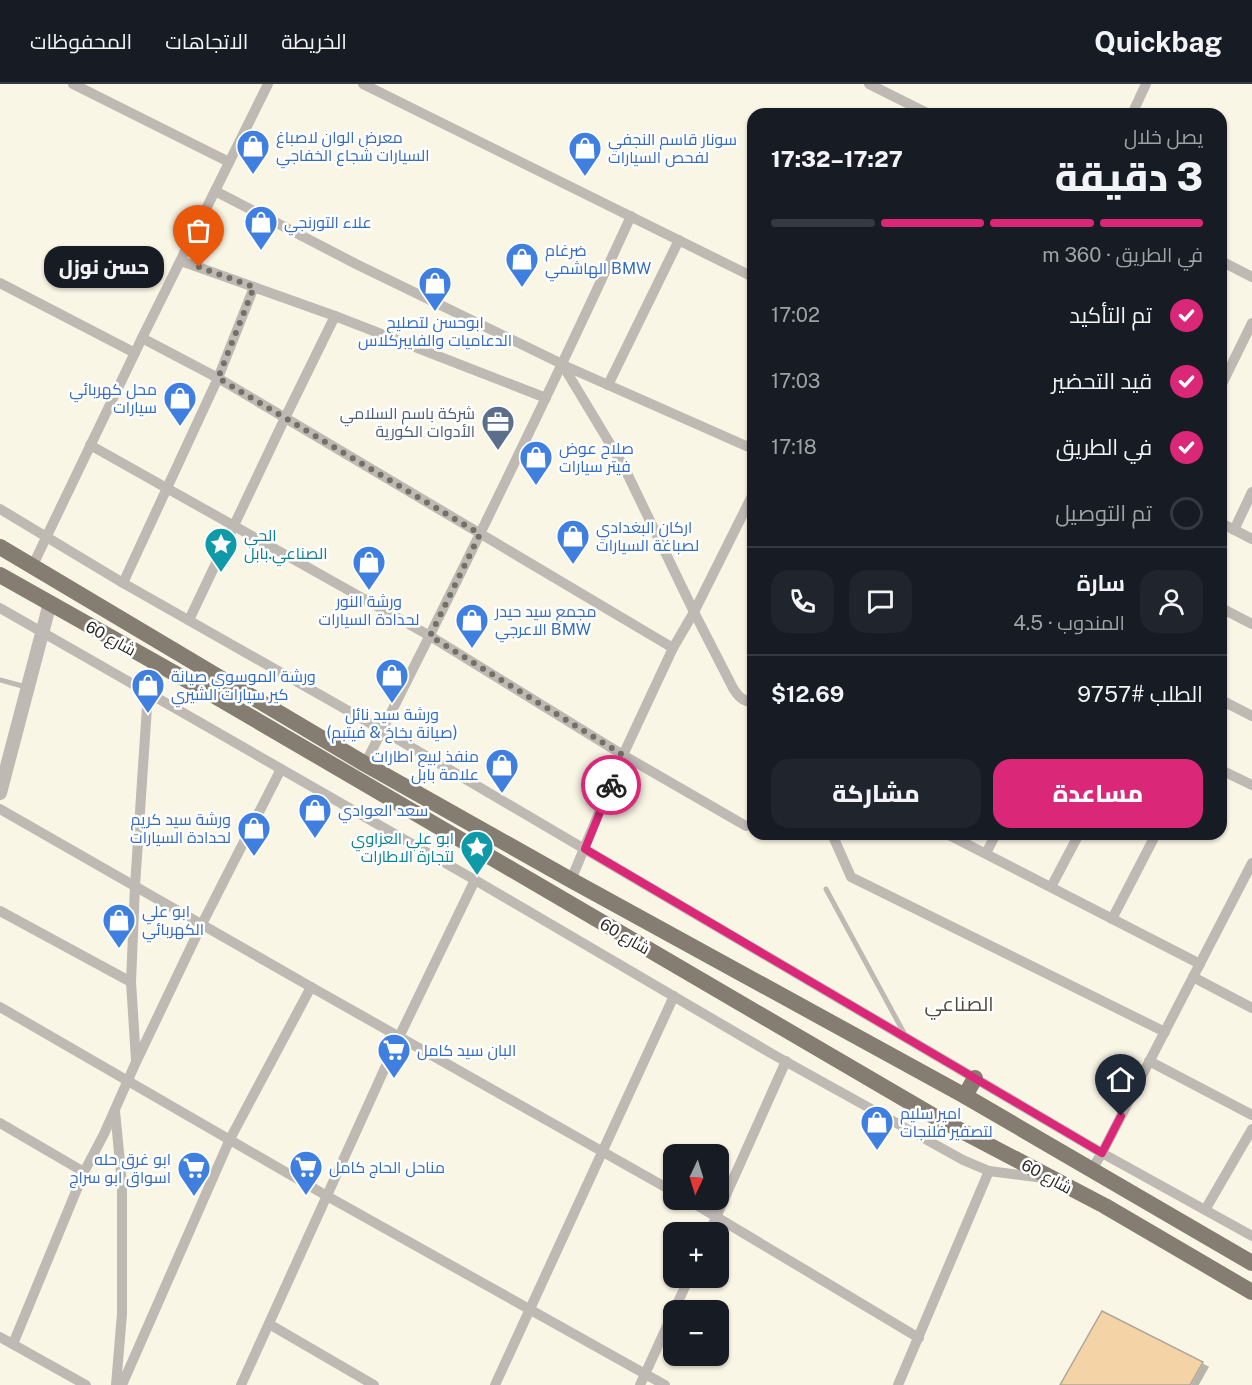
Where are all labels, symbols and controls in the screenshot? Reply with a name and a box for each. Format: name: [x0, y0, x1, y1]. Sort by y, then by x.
text: Quickbag: [1094, 25, 1222, 58]
text: المحفوظات: [30, 29, 132, 54]
text: الاتجاهات: [165, 29, 248, 54]
text: الخريطة: [281, 29, 347, 54]
text: يصل خلال: [1124, 125, 1203, 149]
shop icon: معرض الوان لاصباغ السيارات شجاع الخفاجي: [235, 128, 271, 175]
place label: معرض الوان لاصباغ السيارات شجاع الخفاجي: [276, 128, 430, 169]
shop icon: سونار قاسم النجفي لفحص السيارات: [567, 130, 603, 177]
place label: سونار قاسم النجفي لفحص السيارات: [608, 130, 737, 168]
text: 17:27–17:32: [771, 146, 903, 172]
text: 3 دقيقة: [1055, 154, 1203, 200]
shop icon: علاء التورنجي: [243, 204, 279, 251]
pin: [173, 205, 224, 267]
place label: علاء التورنجي: [284, 213, 372, 236]
icon: bag: [182, 214, 215, 247]
shop icon: ضرغام الهاشمي BMW: [504, 241, 540, 288]
place label: ضرغام الهاشمي BMW: [545, 241, 651, 282]
text: في الطريق · 360 m: [1042, 243, 1203, 267]
callout: حسن نوزل: [43, 246, 163, 288]
text: حسن نوزل: [59, 255, 149, 279]
shop icon: ابوحسن لتصليح الدعاميات والفايبركلاس: [417, 265, 453, 312]
icon: check: [1170, 299, 1203, 332]
text: تم التأكيد: [1069, 302, 1152, 328]
text: 17:02: [771, 303, 820, 327]
place label: ابوحسن لتصليح الدعاميات والفايبركلاس: [358, 313, 512, 351]
icon: check: [1170, 365, 1203, 398]
text: قيد التحضير: [1052, 368, 1152, 394]
text: 17:03: [771, 369, 820, 393]
place label: محل كهربائي سيارات: [69, 380, 157, 417]
shop icon: محل كهربائي سيارات: [162, 380, 198, 427]
place label: شركة باسم السلامي الأدوات الكورية: [340, 404, 475, 441]
office icon: شركة باسم السلامي الأدوات الكورية: [480, 404, 516, 451]
icon: check: [1170, 431, 1203, 464]
text: في الطريق: [1056, 434, 1152, 460]
text: 17:18: [771, 435, 817, 459]
shop icon: صلاح عوض فيتر سيارات: [518, 439, 554, 486]
place label: صلاح عوض فيتر سيارات: [559, 439, 634, 476]
text: تم التوصيل: [1055, 500, 1152, 526]
shop icon: اركان البغدادي لصباغة السيارات: [555, 518, 591, 565]
place label: اركان البغدادي لصباغة السيارات: [596, 518, 699, 555]
place icon: الحي الصناعي.بابل: [203, 526, 239, 573]
place label: الحي الصناعي.بابل: [244, 526, 327, 567]
shop icon: ورشة النور لحدادة السيارات: [351, 544, 387, 591]
button: phone: [771, 570, 834, 633]
button: chat: [849, 570, 912, 633]
text: سارة: [1077, 570, 1125, 596]
button: person: [1140, 570, 1203, 633]
place label: ورشة النور لحدادة السيارات: [319, 592, 419, 629]
shop icon: مجمع سيد حيدر الاعرجي BMW: [454, 602, 490, 649]
place label: مجمع سيد حيدر الاعرجي BMW: [494, 602, 596, 643]
text: المندوب · 4.5: [1013, 611, 1125, 635]
street label: شارع 60: [81, 617, 139, 662]
shop icon: ورشة سيد نائل (صيانة بخاخ & فيتبم): [374, 657, 410, 704]
shop icon: ورشة الموسوي صيانة كير سيارات الشيري: [130, 667, 166, 714]
place label: ورشة الموسوي صيانة كير سيارات الشيري: [171, 667, 316, 708]
text: $12.69: [771, 681, 844, 707]
text: الطلب #9757: [1077, 681, 1203, 707]
place label: ورشة سيد نائل (صيانة بخاخ & فيتبم): [326, 705, 458, 744]
place label: منفذ لبيع اطارات علامة بابل: [371, 747, 479, 785]
shop icon: منفذ لبيع اطارات علامة بابل: [484, 747, 520, 794]
courier: [581, 755, 641, 815]
button: مشاركة: [771, 759, 981, 828]
button: مساعدة: [993, 759, 1203, 828]
icon: bike: [595, 769, 628, 802]
shop icon: سعد العوادي: [297, 792, 333, 839]
place label: سعد العوادي: [338, 801, 428, 824]
place label: ورشة سيد كريم لحدادة السيارات: [130, 810, 231, 847]
shop icon: ورشة سيد كريم لحدادة السيارات: [236, 810, 272, 857]
place label: ابو علي العزاوي لتجارة الاطارات: [351, 829, 454, 866]
place icon: ابو علي العزاوي لتجارة الاطارات: [459, 829, 495, 876]
shop icon: ابو علي الكهربائي: [101, 902, 137, 949]
place label: ابو علي الكهربائي: [142, 902, 204, 943]
street label: شارع 60: [595, 915, 653, 960]
district label: الصناعي: [924, 992, 994, 1020]
supermarket icon: البان سيد كامل: [376, 1032, 412, 1079]
place label: البان سيد كامل: [417, 1041, 516, 1061]
pin: [1095, 1054, 1146, 1116]
icon: home: [1104, 1063, 1137, 1096]
shop icon: امير سليم لتصفير فلنجات: [859, 1104, 895, 1151]
place label: امير سليم لتصفير فلنجات: [900, 1104, 993, 1141]
north arrow: [663, 1144, 729, 1210]
map controls: [663, 1144, 729, 1366]
supermarket icon: مناحل الحاج كامل: [288, 1149, 324, 1196]
place label: ابو غرق حله اسواق ابو سراج: [69, 1150, 171, 1189]
supermarket icon: ابو غرق حله اسواق ابو سراج: [176, 1150, 212, 1197]
street label: شارع 60: [1017, 1155, 1075, 1199]
place label: مناحل الحاج كامل: [329, 1158, 445, 1179]
button: +: [663, 1222, 729, 1288]
button: −: [663, 1300, 729, 1366]

